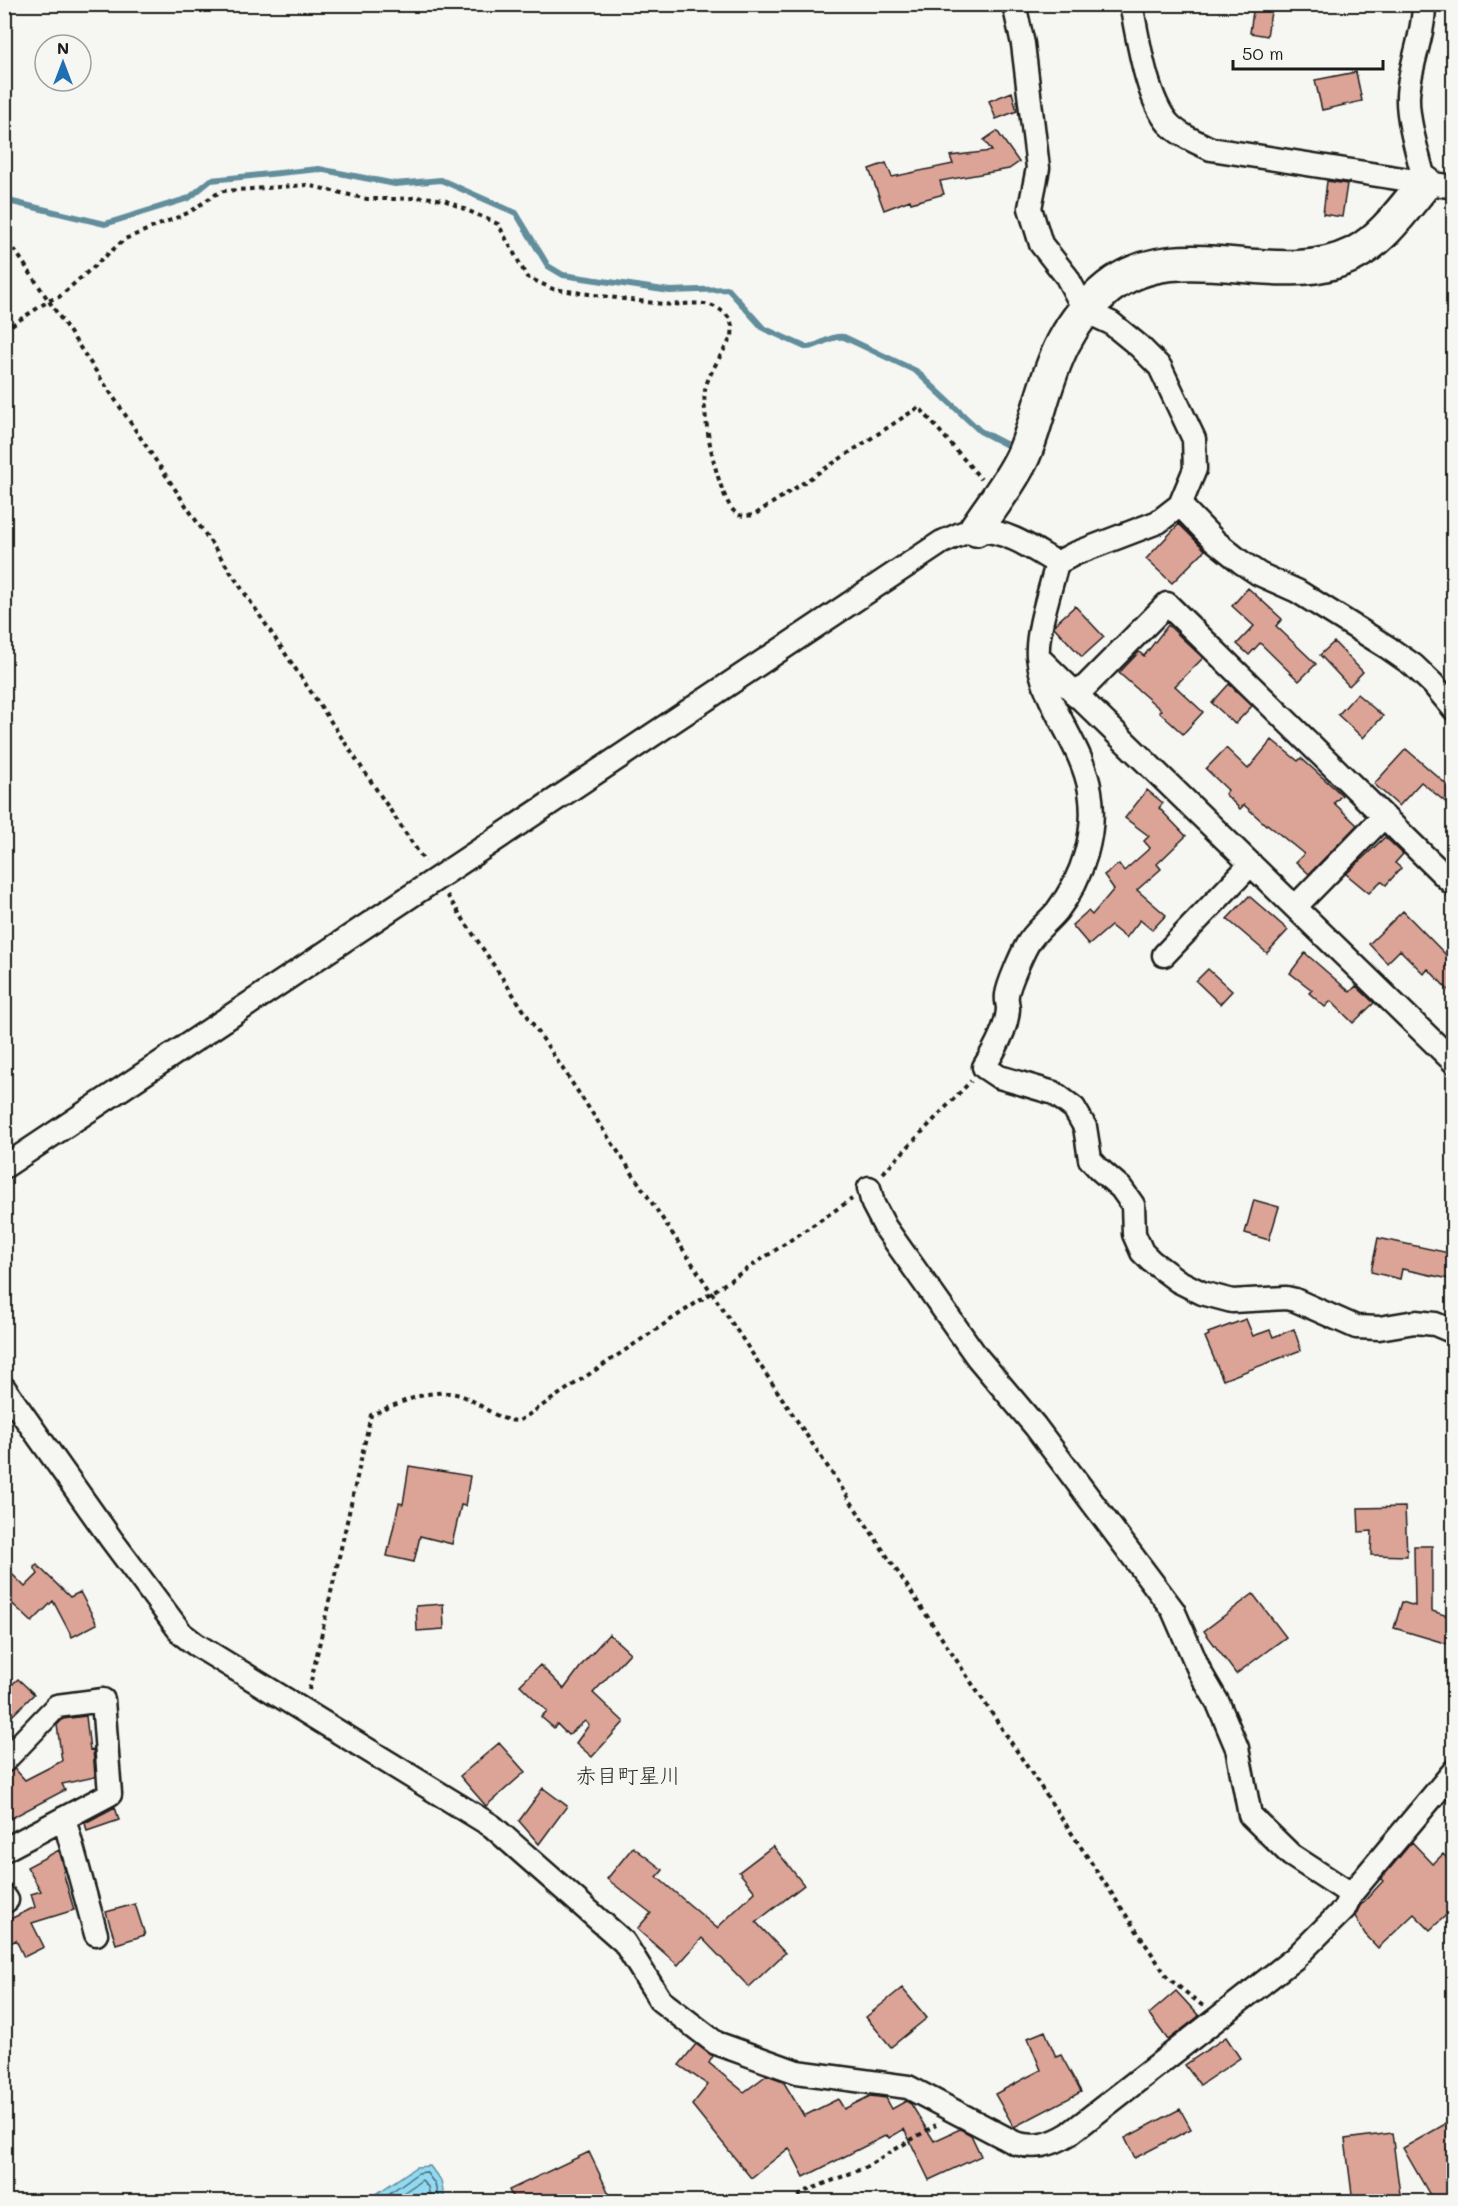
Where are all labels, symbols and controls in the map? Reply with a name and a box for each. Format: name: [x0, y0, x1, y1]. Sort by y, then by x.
north arrow: [33, 33, 93, 93]
scale bar: [1233, 33, 1383, 71]
text: N: [57, 37, 69, 58]
text: 50 m: [1242, 41, 1284, 65]
district label: 赤目町星川: [576, 1761, 681, 1788]

